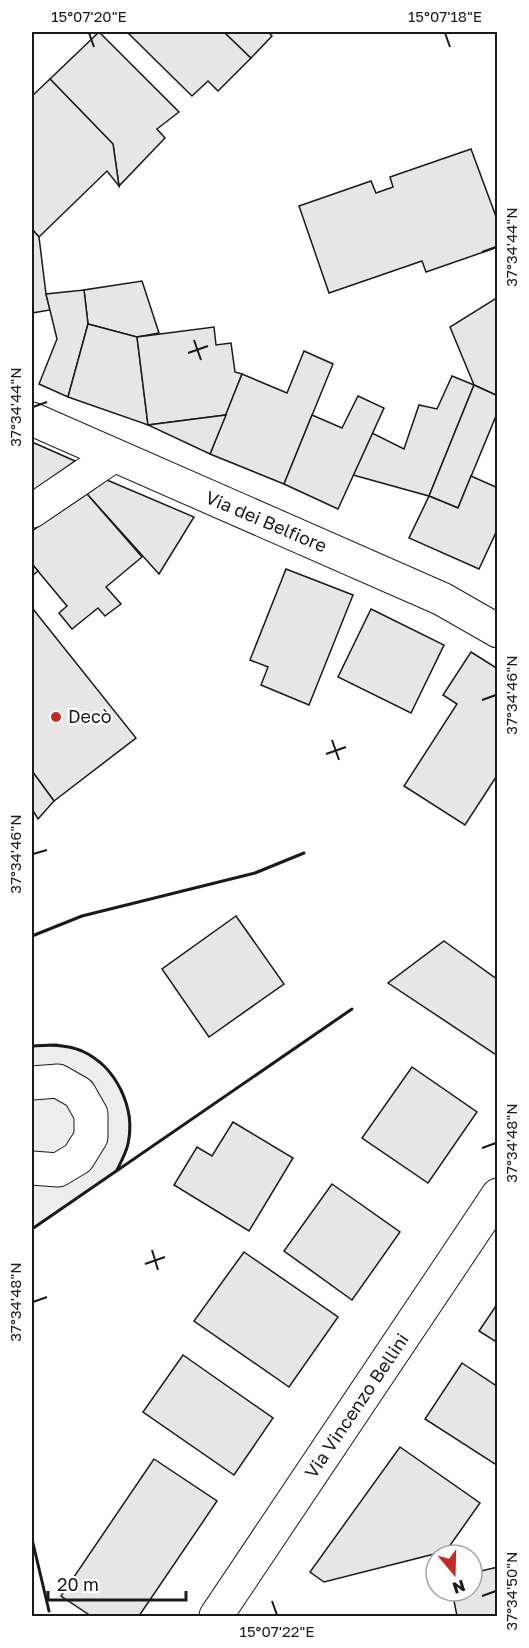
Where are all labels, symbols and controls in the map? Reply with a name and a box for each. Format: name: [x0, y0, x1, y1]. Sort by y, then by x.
text: 15°07'20"E: [51, 7, 127, 25]
text: 15°07'18"E: [408, 7, 482, 25]
text: 37°34'44"N: [502, 207, 520, 287]
text: 37°34'44"N: [6, 367, 24, 447]
street label: Via dei Belfiore: [202, 486, 330, 557]
text: 37°34'46"N: [502, 655, 520, 735]
place label: Decò: [68, 705, 112, 727]
marker: Decò: [49, 710, 63, 724]
text: 37°34'46"N: [6, 814, 24, 894]
text: 37°34'48"N: [502, 1103, 520, 1183]
text: 37°34'48"N: [6, 1262, 24, 1342]
street label: Via Vincenzo Bellini: [300, 1329, 413, 1482]
north arrow: [424, 1543, 484, 1603]
text: 37°34'50"N: [502, 1551, 520, 1631]
scale bar: [48, 1564, 186, 1602]
text: 20 m: [57, 1573, 99, 1595]
text: N: [450, 1576, 468, 1599]
text: 15°07'22"E: [240, 1622, 314, 1640]

